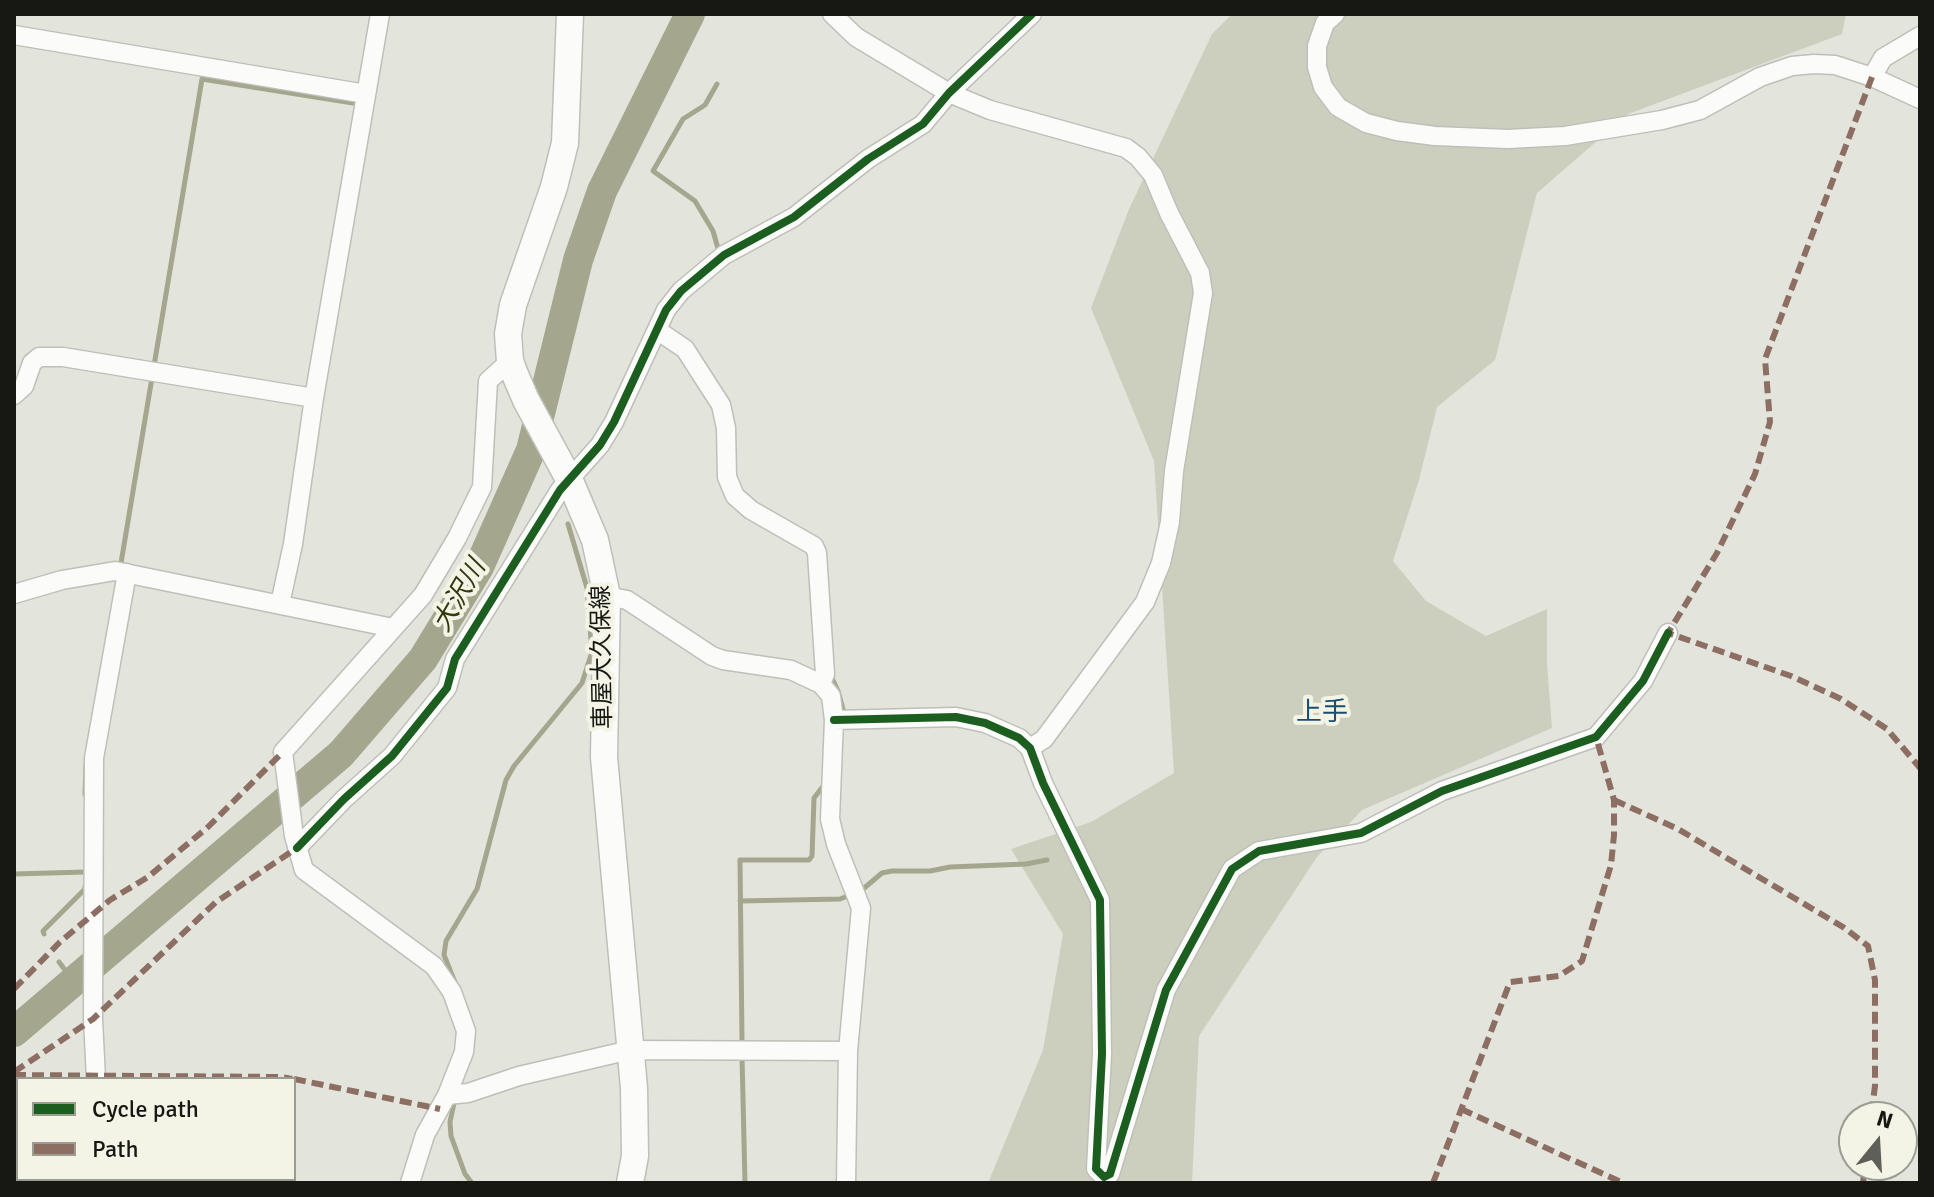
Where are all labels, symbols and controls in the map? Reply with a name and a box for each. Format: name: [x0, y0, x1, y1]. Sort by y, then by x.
water label: 大沢川: [427, 554, 493, 638]
street label: 車屋大久保線: [587, 585, 619, 729]
district label: 上手: [1296, 697, 1348, 729]
legend: [16, 1077, 296, 1181]
text: Cycle path: [92, 1094, 199, 1124]
north arrow: [1838, 1101, 1918, 1181]
text: N: [1873, 1104, 1896, 1135]
text: Path: [92, 1134, 138, 1164]

